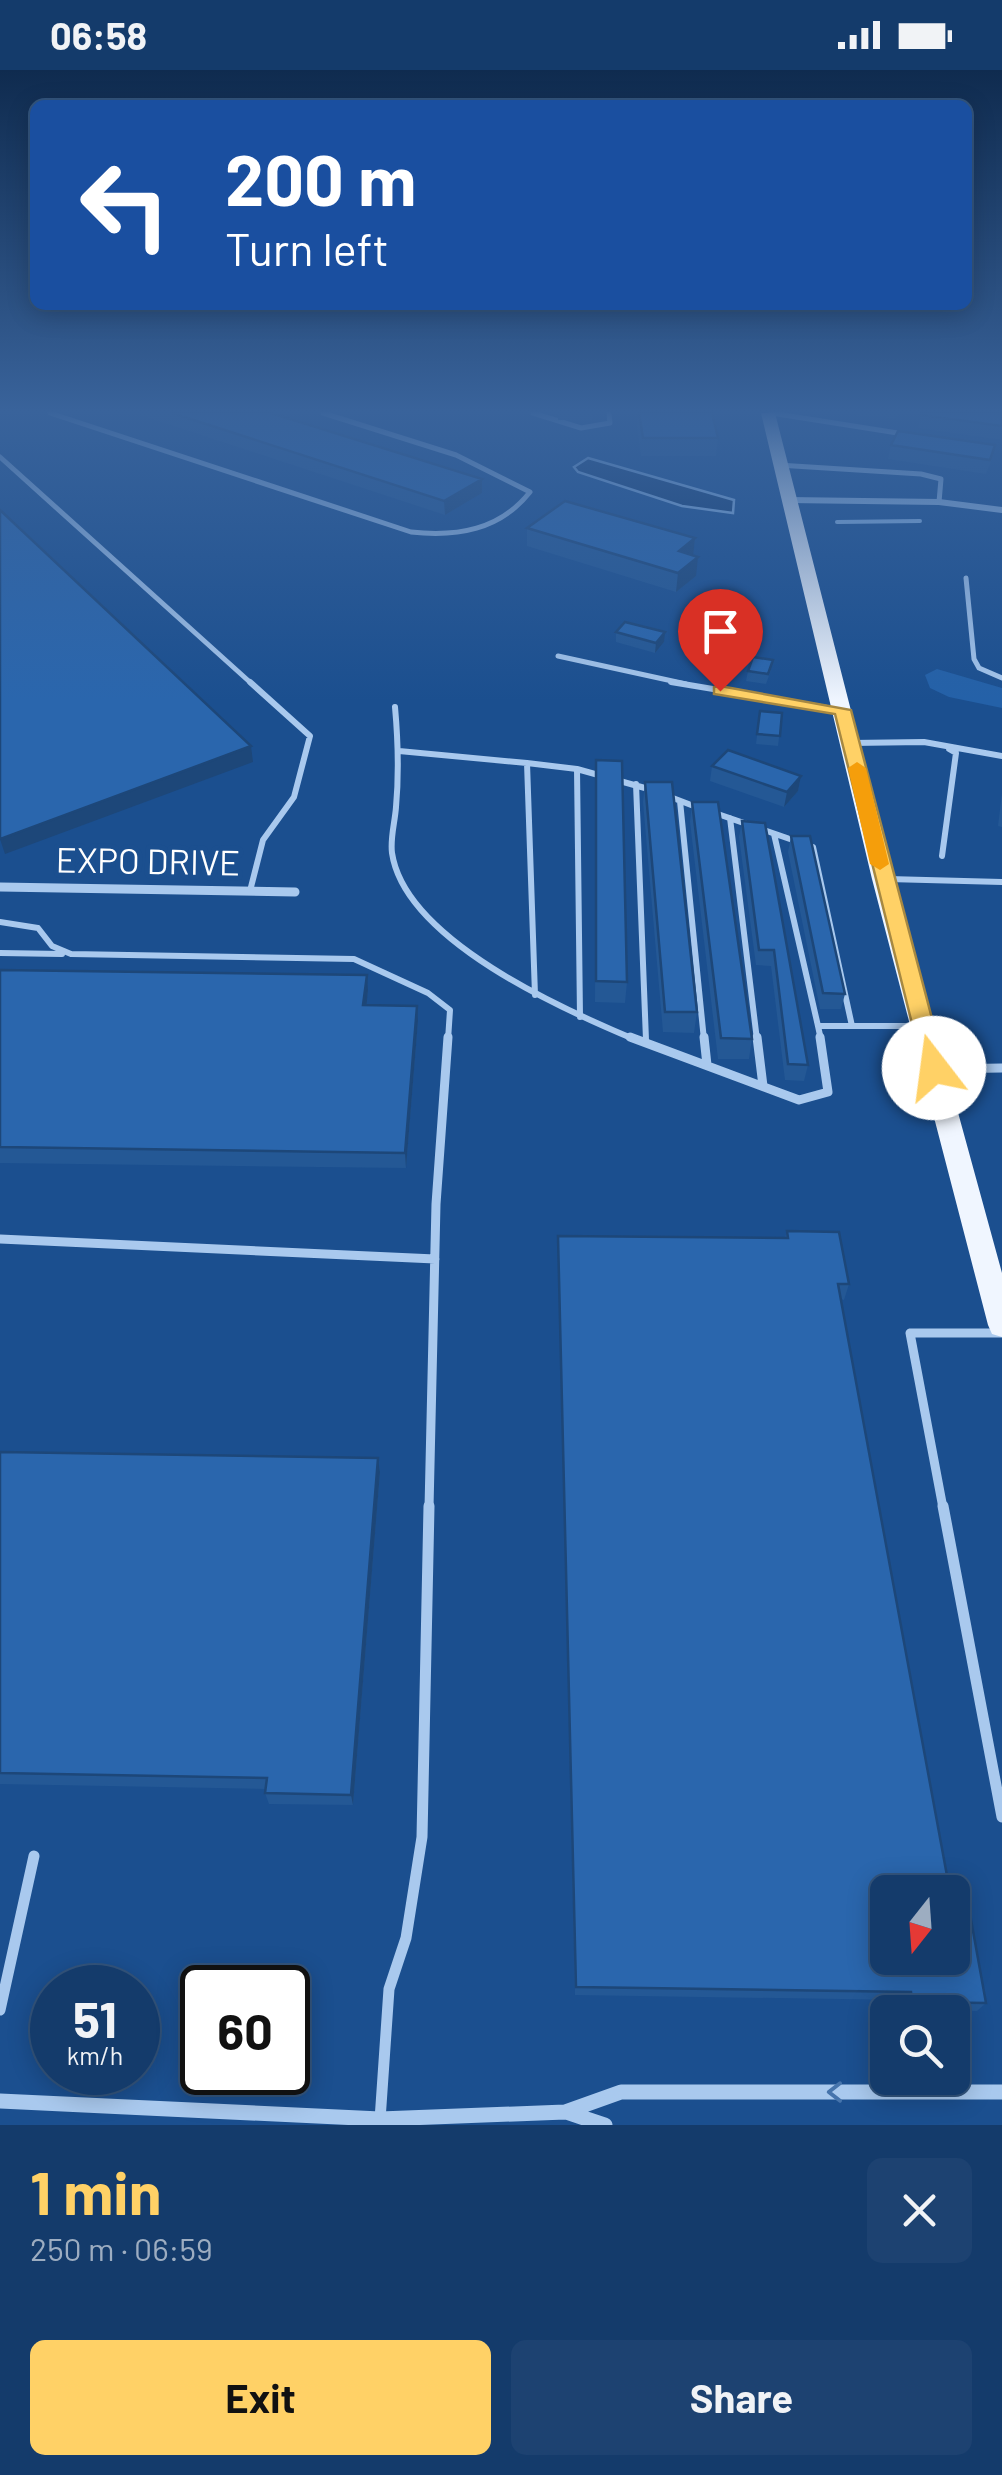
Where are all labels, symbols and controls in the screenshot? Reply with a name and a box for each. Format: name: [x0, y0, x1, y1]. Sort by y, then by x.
text: 06:58: [50, 12, 147, 58]
text: 200 m: [225, 136, 416, 220]
icon: left: [60, 140, 190, 270]
text: Turn left: [225, 221, 389, 275]
pin: [678, 589, 763, 692]
icon: arrive: [693, 604, 748, 659]
street label: EXPO DRIVE: [55, 837, 241, 883]
position arrow: [882, 1016, 986, 1120]
north arrow: [870, 1875, 970, 1975]
map controls: [870, 1875, 970, 2095]
speed limit sign: 60: [180, 1965, 310, 2095]
text: 51: [73, 1988, 117, 2048]
button: search: [870, 1995, 970, 2095]
text: km/h: [67, 2040, 123, 2070]
one-way arrow: [826, 2081, 842, 2103]
text: 1 min: [30, 2155, 161, 2227]
button: close: [867, 2158, 972, 2263]
text: 250 m · 06:59: [30, 2229, 213, 2267]
button: Exit: [30, 2340, 491, 2455]
button: Share: [511, 2340, 972, 2455]

